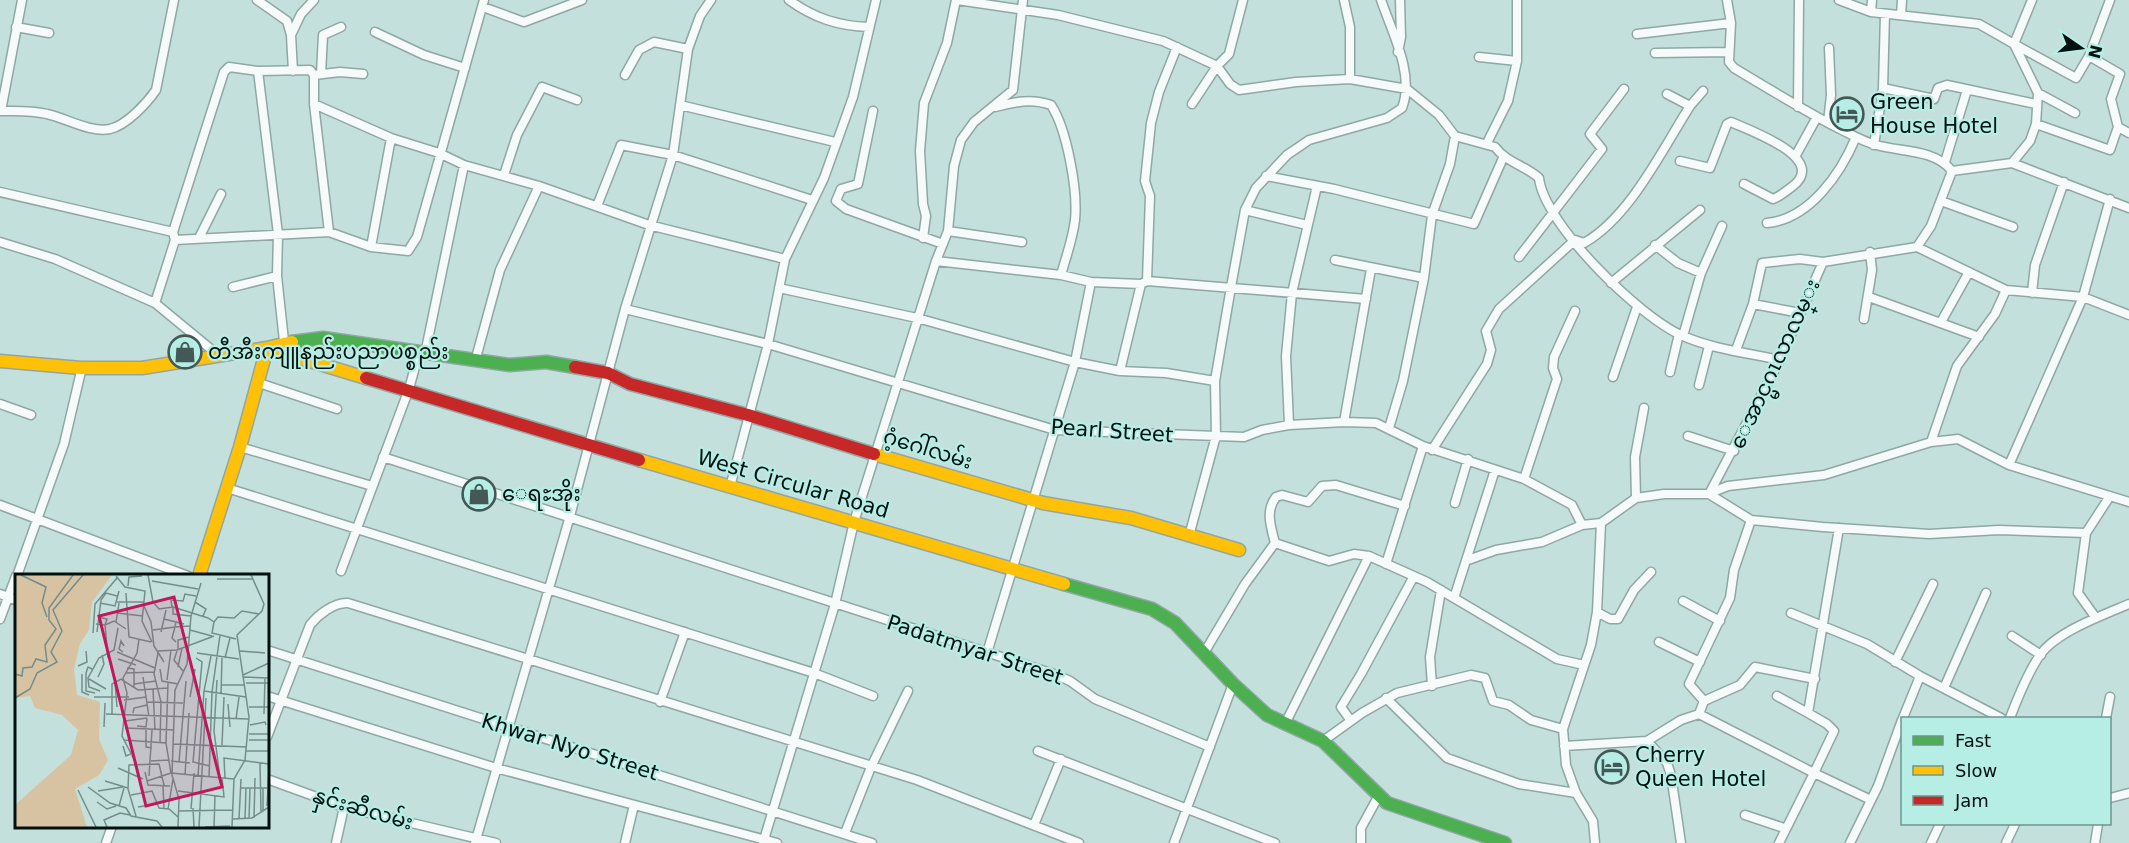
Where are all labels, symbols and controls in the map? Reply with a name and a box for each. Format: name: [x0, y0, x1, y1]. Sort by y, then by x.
north arrow: [2051, 18, 2111, 78]
text: N: [2084, 43, 2106, 60]
place label: Green House Hotel: [1870, 90, 1998, 138]
hotel icon: Green House Hotel: [1829, 96, 1865, 132]
street label: ေအာင္မဂၤလာလမ္း: [1725, 275, 1830, 455]
shop icon: တီအီးကျူနည်းပညာပစ္စည်း: [167, 334, 203, 370]
place label: တီအီးကျူနည်းပညာပစ္စည်း: [208, 336, 448, 370]
street label: Pearl Street: [1050, 415, 1174, 447]
street label: ဂံ့ဂေါ်လမ်း: [880, 420, 977, 477]
street label: West Circular Road: [694, 445, 892, 523]
shop icon: ေရႊအိုး: [461, 476, 497, 512]
place label: ေရႊအိုး: [502, 478, 581, 511]
inset map: [15, 574, 268, 828]
street label: Padatmyar Street: [884, 610, 1066, 690]
street label: Khwar Nyo Street: [479, 709, 661, 785]
legend: [1901, 717, 2111, 825]
text: Fast: [1955, 730, 1991, 751]
place label: Cherry Queen Hotel: [1635, 743, 1766, 791]
hotel icon: Cherry Queen Hotel: [1594, 749, 1630, 785]
text: Slow: [1955, 760, 1997, 781]
street label: နှင်းဆီလမ်း: [309, 779, 417, 840]
text: Jam: [1954, 790, 1989, 811]

